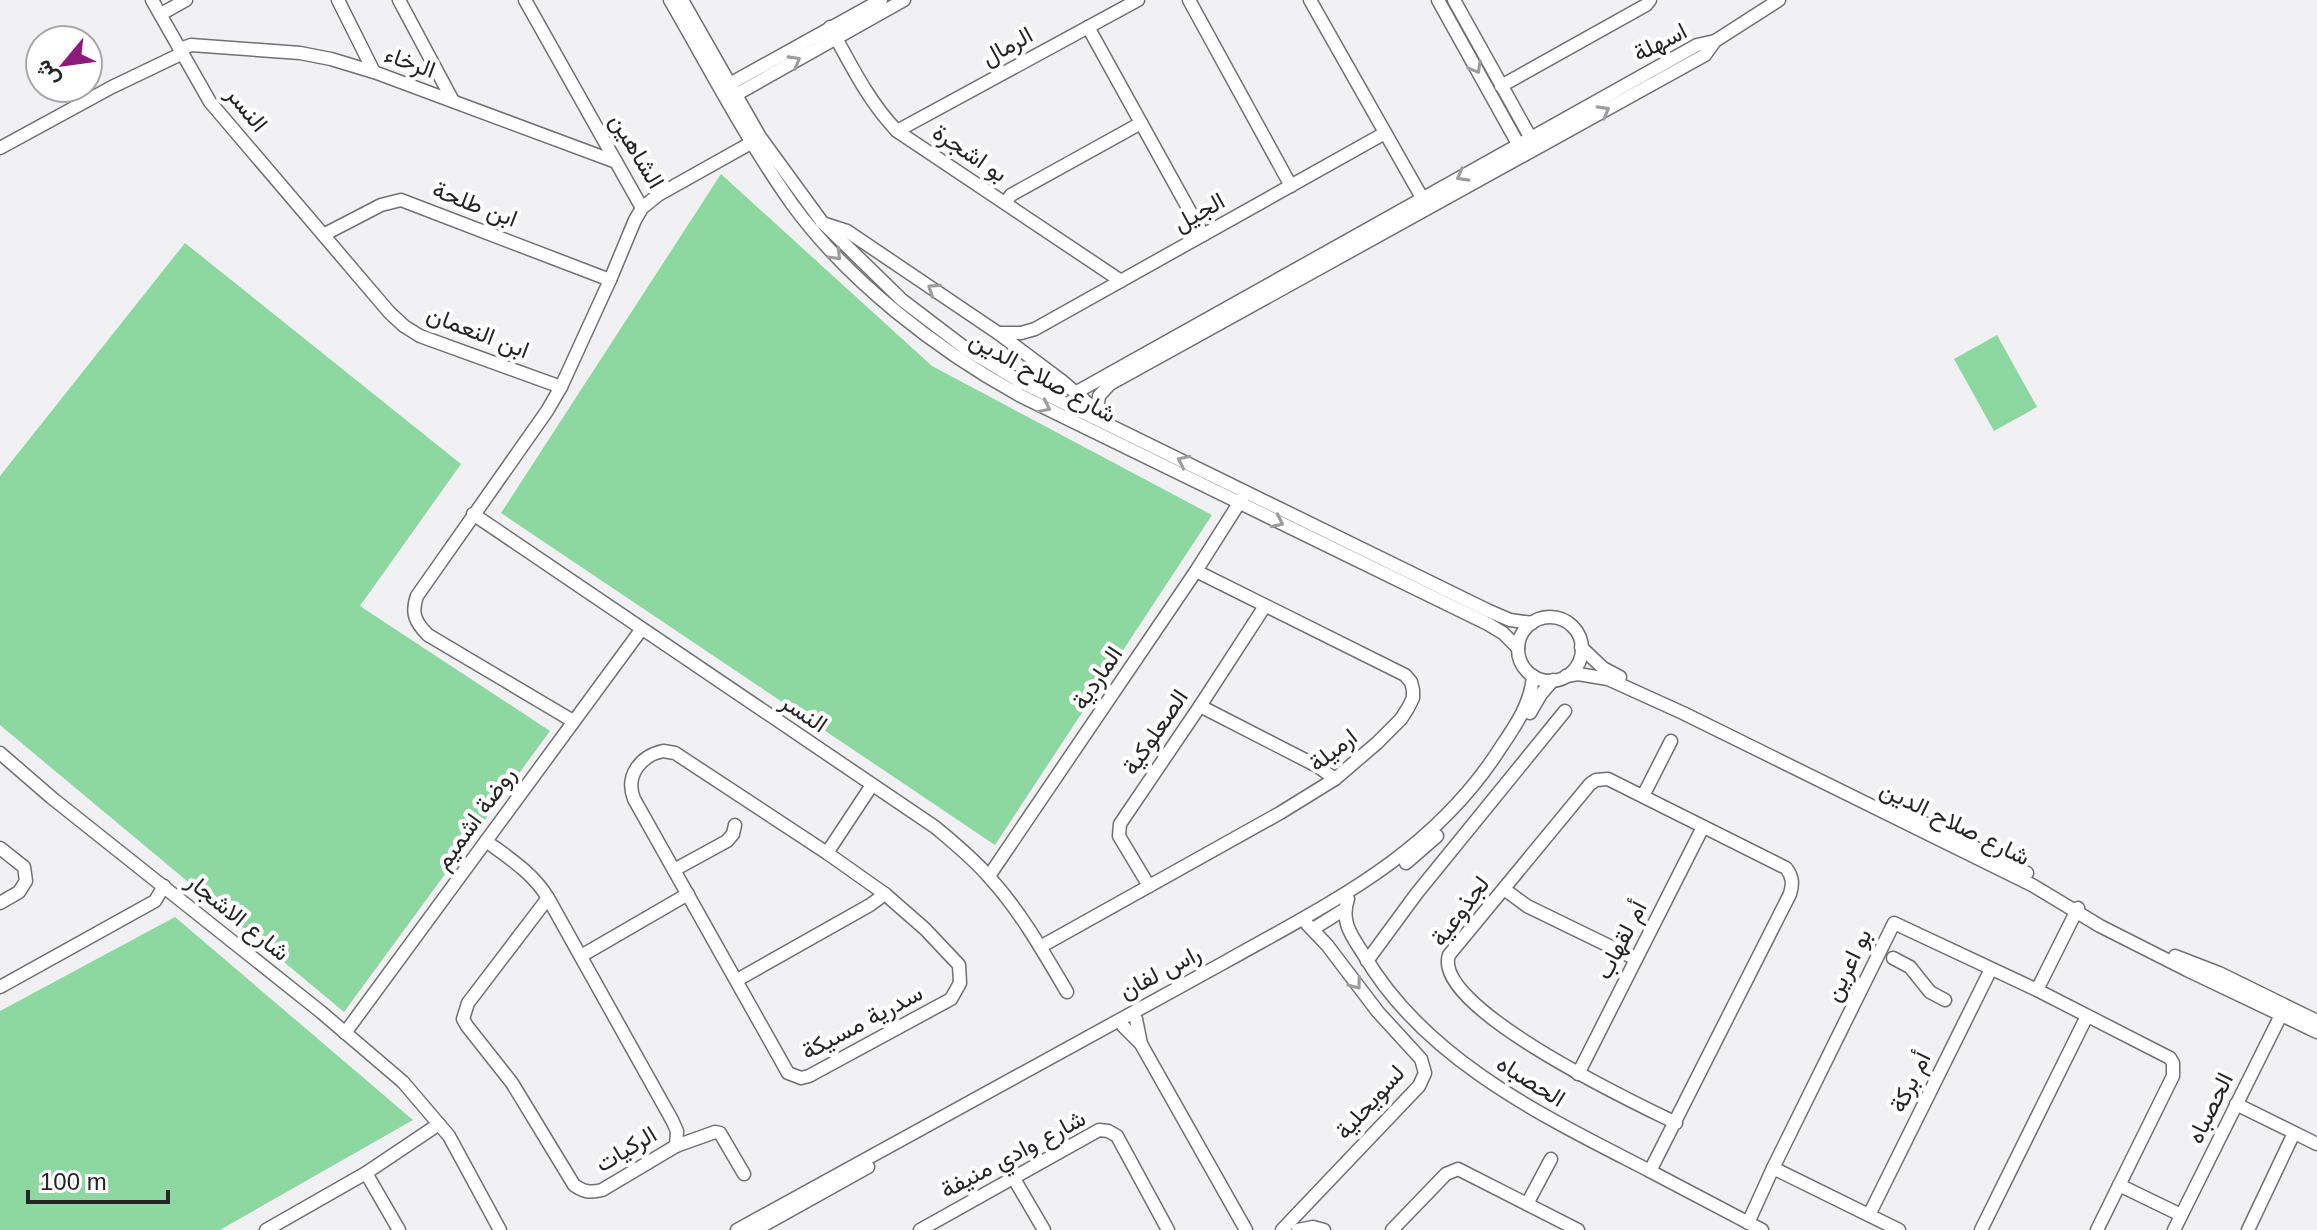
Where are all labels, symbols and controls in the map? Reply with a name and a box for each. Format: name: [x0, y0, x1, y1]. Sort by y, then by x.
street label: اسهلة: [1628, 17, 1692, 68]
street label: الرمال: [976, 21, 1038, 72]
north arrow: [24, 24, 104, 104]
street label: الرخاء: [380, 40, 439, 85]
text: ش: [30, 55, 65, 91]
one-way arrow: [786, 55, 801, 71]
one-way arrow: [1466, 59, 1482, 74]
street label: النسر: [219, 80, 274, 138]
one-way arrow: [1595, 105, 1610, 121]
street label: الشاهين: [604, 108, 670, 194]
street label: بو اشجرة: [927, 118, 1013, 189]
one-way arrow: [1456, 166, 1471, 181]
street label: ابن طلحة: [429, 175, 521, 233]
street label: الجيل: [1168, 187, 1230, 237]
one-way arrow: [826, 245, 840, 260]
one-way arrow: [928, 284, 942, 299]
street label: ابن النعمان: [423, 300, 533, 364]
street label: شارع صلاح الدين: [964, 325, 1121, 431]
one-way arrow: [1036, 397, 1051, 413]
one-way arrow: [1176, 455, 1191, 471]
one-way arrow: [1270, 512, 1284, 528]
street label: الماردية: [1066, 641, 1129, 716]
street label: الصعلوكية: [1116, 684, 1195, 781]
street label: النسر: [774, 687, 833, 739]
street label: ارميلة: [1303, 723, 1363, 778]
street label: روضة اشميم: [428, 761, 523, 876]
street label: شارع صلاح الدين: [1875, 775, 2034, 873]
street label: شارع الاشجار: [179, 866, 295, 968]
street label: لجذوعية: [1425, 870, 1496, 952]
street label: أم لقهاب: [1589, 896, 1655, 985]
street label: بو اعرين: [1818, 924, 1878, 1006]
street label: راس لفان: [1114, 939, 1206, 1006]
one-way arrow: [1347, 975, 1361, 990]
street label: سدرية مسيكة: [797, 978, 928, 1066]
street label: أم بركة: [1883, 1047, 1939, 1118]
street label: الحصباه: [1492, 1049, 1570, 1113]
street label: لسويحلية: [1329, 1059, 1411, 1146]
street label: الحصباه: [2181, 1068, 2239, 1148]
street label: شارع وادي منيفة: [936, 1104, 1093, 1208]
street label: الركيات: [590, 1120, 662, 1179]
scale bar: [28, 1154, 168, 1204]
text: 100 m: [40, 1168, 107, 1195]

